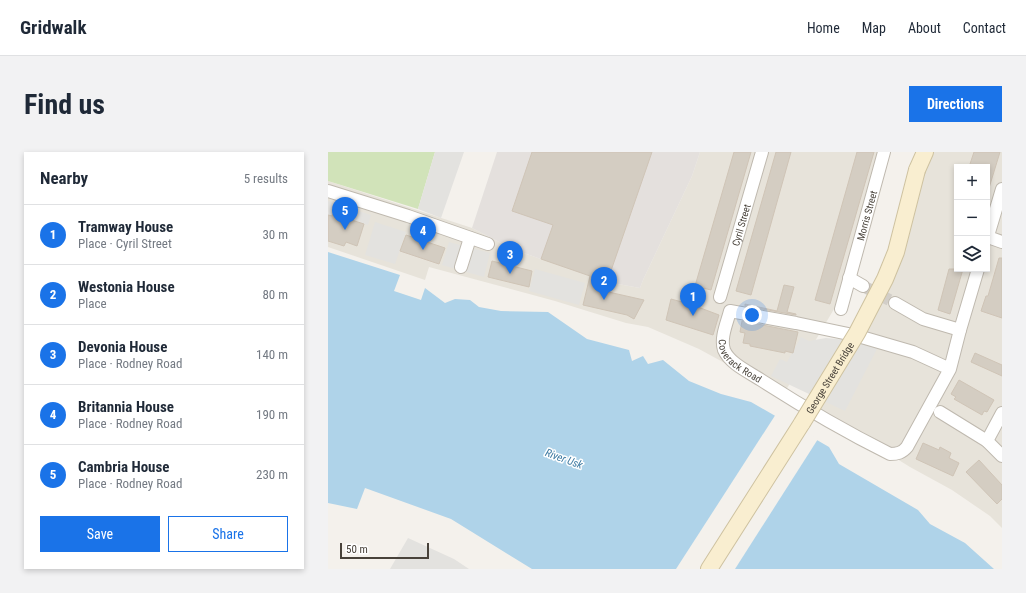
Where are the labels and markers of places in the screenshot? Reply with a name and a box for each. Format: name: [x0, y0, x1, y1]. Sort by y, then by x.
pin: 5: [332, 197, 358, 230]
pin: 4: [410, 217, 436, 250]
pin: 3: [497, 241, 523, 274]
pin: 2: [591, 267, 617, 300]
pin: 1: [680, 283, 706, 316]

